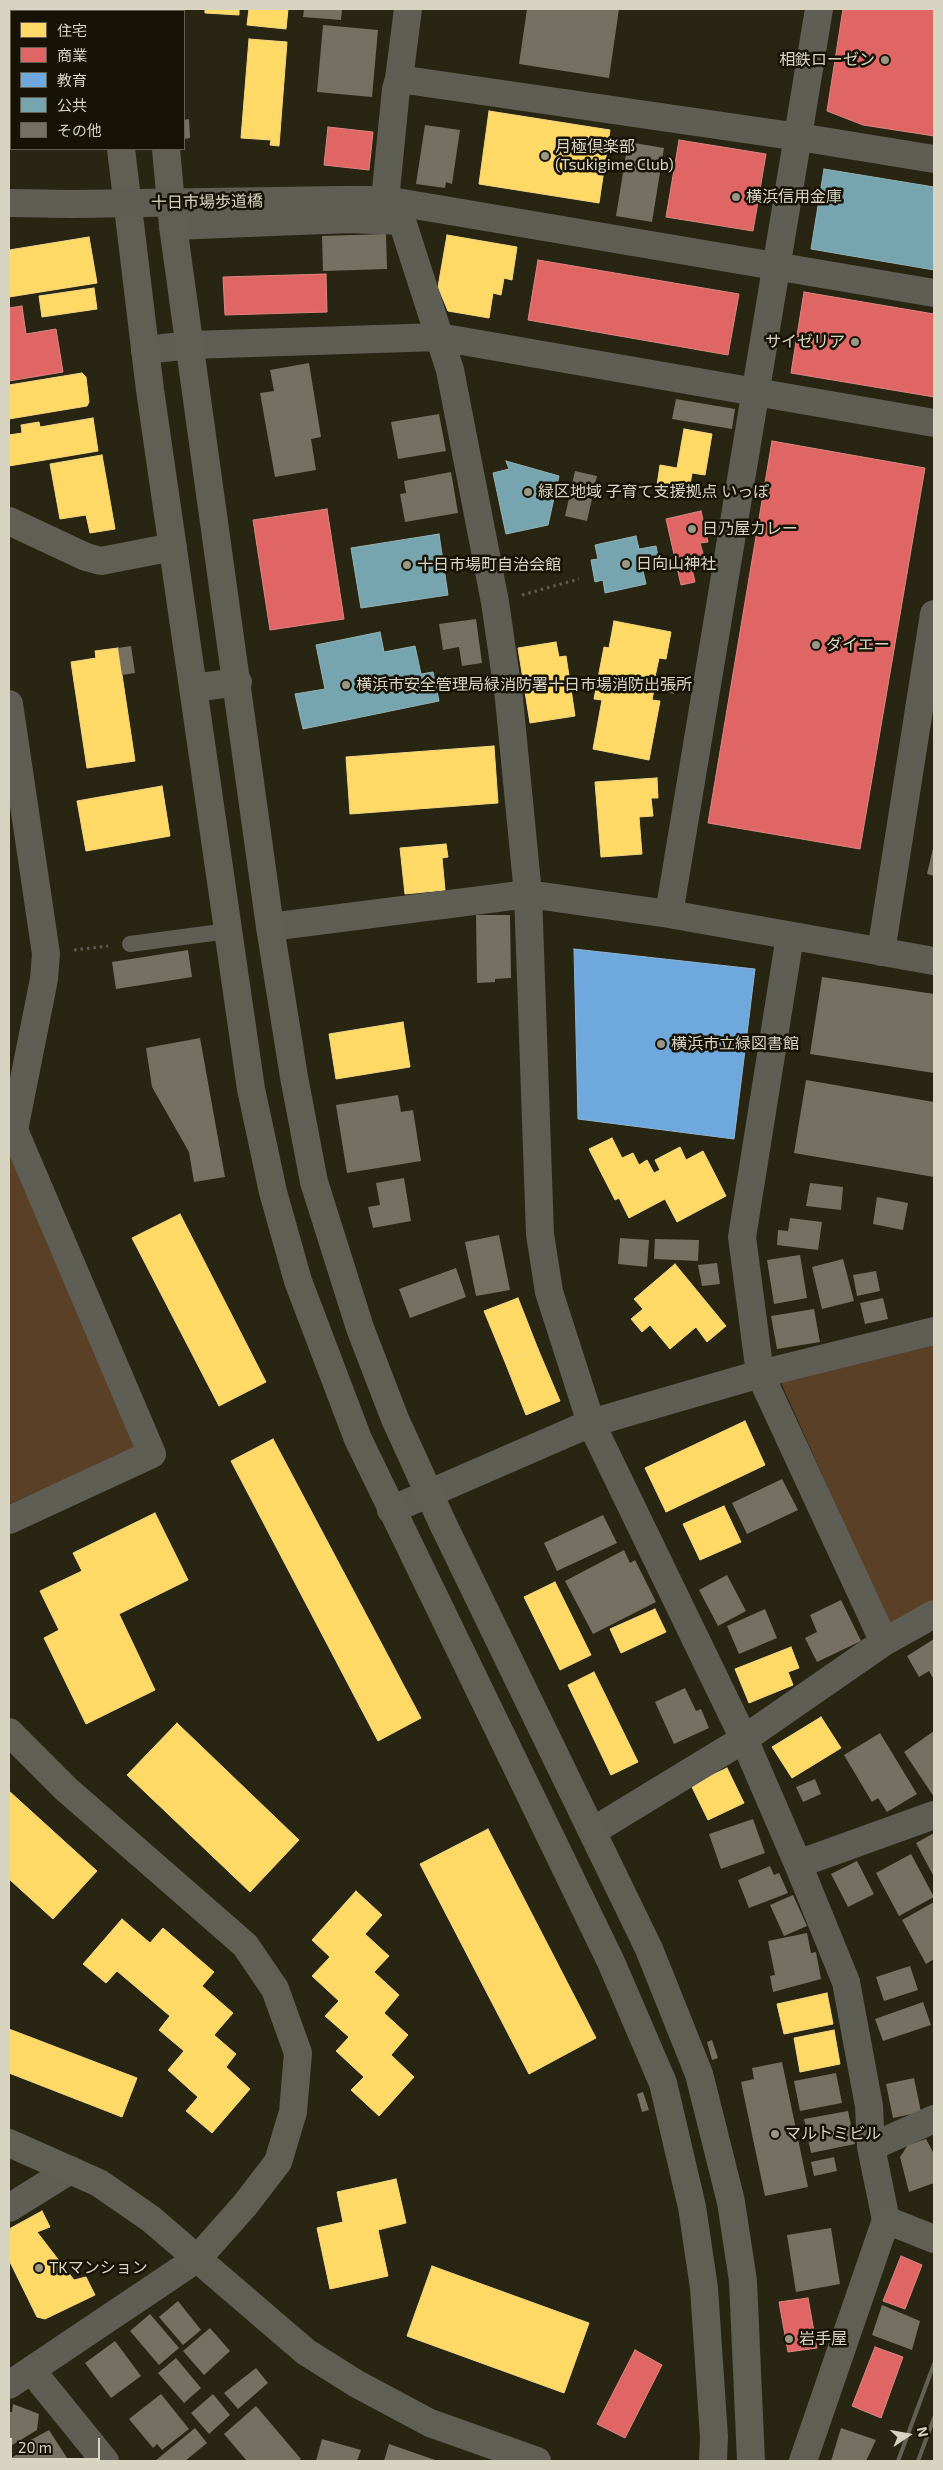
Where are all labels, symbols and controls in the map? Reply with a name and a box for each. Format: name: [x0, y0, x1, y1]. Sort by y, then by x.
legend: [10, 10, 185, 150]
text: 住宅: [57, 21, 87, 39]
text: 商業: [57, 46, 87, 64]
place label: 相鉄ローゼン: [779, 50, 875, 70]
marker: 相鉄ローゼン: [879, 54, 891, 66]
text: 教育: [57, 71, 87, 89]
text: 公共: [57, 96, 87, 114]
text: その他: [57, 121, 102, 139]
place label: 月極倶楽部 (Tsukigime Club): [555, 137, 674, 175]
marker: 月極倶楽部 (Tsukigime Club): [539, 150, 551, 162]
place label: 横浜信用金庫: [746, 187, 842, 207]
street label: 十日市場歩道橋: [151, 191, 263, 213]
marker: 横浜信用金庫: [730, 191, 742, 203]
place label: サイゼリア: [765, 332, 845, 352]
marker: サイゼリア: [849, 336, 861, 348]
place label: 緑区地域 子育て支援拠点 いっぽ: [538, 482, 769, 502]
marker: 緑区地域 子育て支援拠点 いっぽ: [522, 486, 534, 498]
place label: 日乃屋カレー: [702, 519, 798, 539]
marker: 日乃屋カレー: [686, 523, 698, 535]
place label: 日向山神社: [636, 554, 716, 574]
place label: 十日市場町自治会館: [417, 555, 561, 575]
marker: 日向山神社: [620, 558, 632, 570]
marker: 十日市場町自治会館: [401, 559, 413, 571]
place label: ダイエー: [826, 635, 890, 655]
marker: ダイエー: [810, 639, 822, 651]
place label: 横浜市安全管理局緑消防署十日市場消防出張所: [356, 675, 692, 695]
marker: 横浜市安全管理局緑消防署十日市場消防出張所: [340, 679, 352, 691]
place label: 横浜市立緑図書館: [671, 1034, 799, 1054]
marker: 横浜市立緑図書館: [655, 1038, 667, 1050]
place label: マルトミビル: [785, 2124, 881, 2144]
marker: マルトミビル: [769, 2128, 781, 2140]
place label: TKマンション: [49, 2258, 148, 2278]
marker: TKマンション: [33, 2262, 45, 2274]
place label: 岩手屋: [799, 2329, 847, 2349]
marker: 岩手屋: [783, 2333, 795, 2345]
north arrow: [883, 2410, 933, 2460]
text: N: [914, 2425, 933, 2438]
scale bar: [12, 2428, 102, 2460]
text: 20 m: [18, 2438, 52, 2456]

